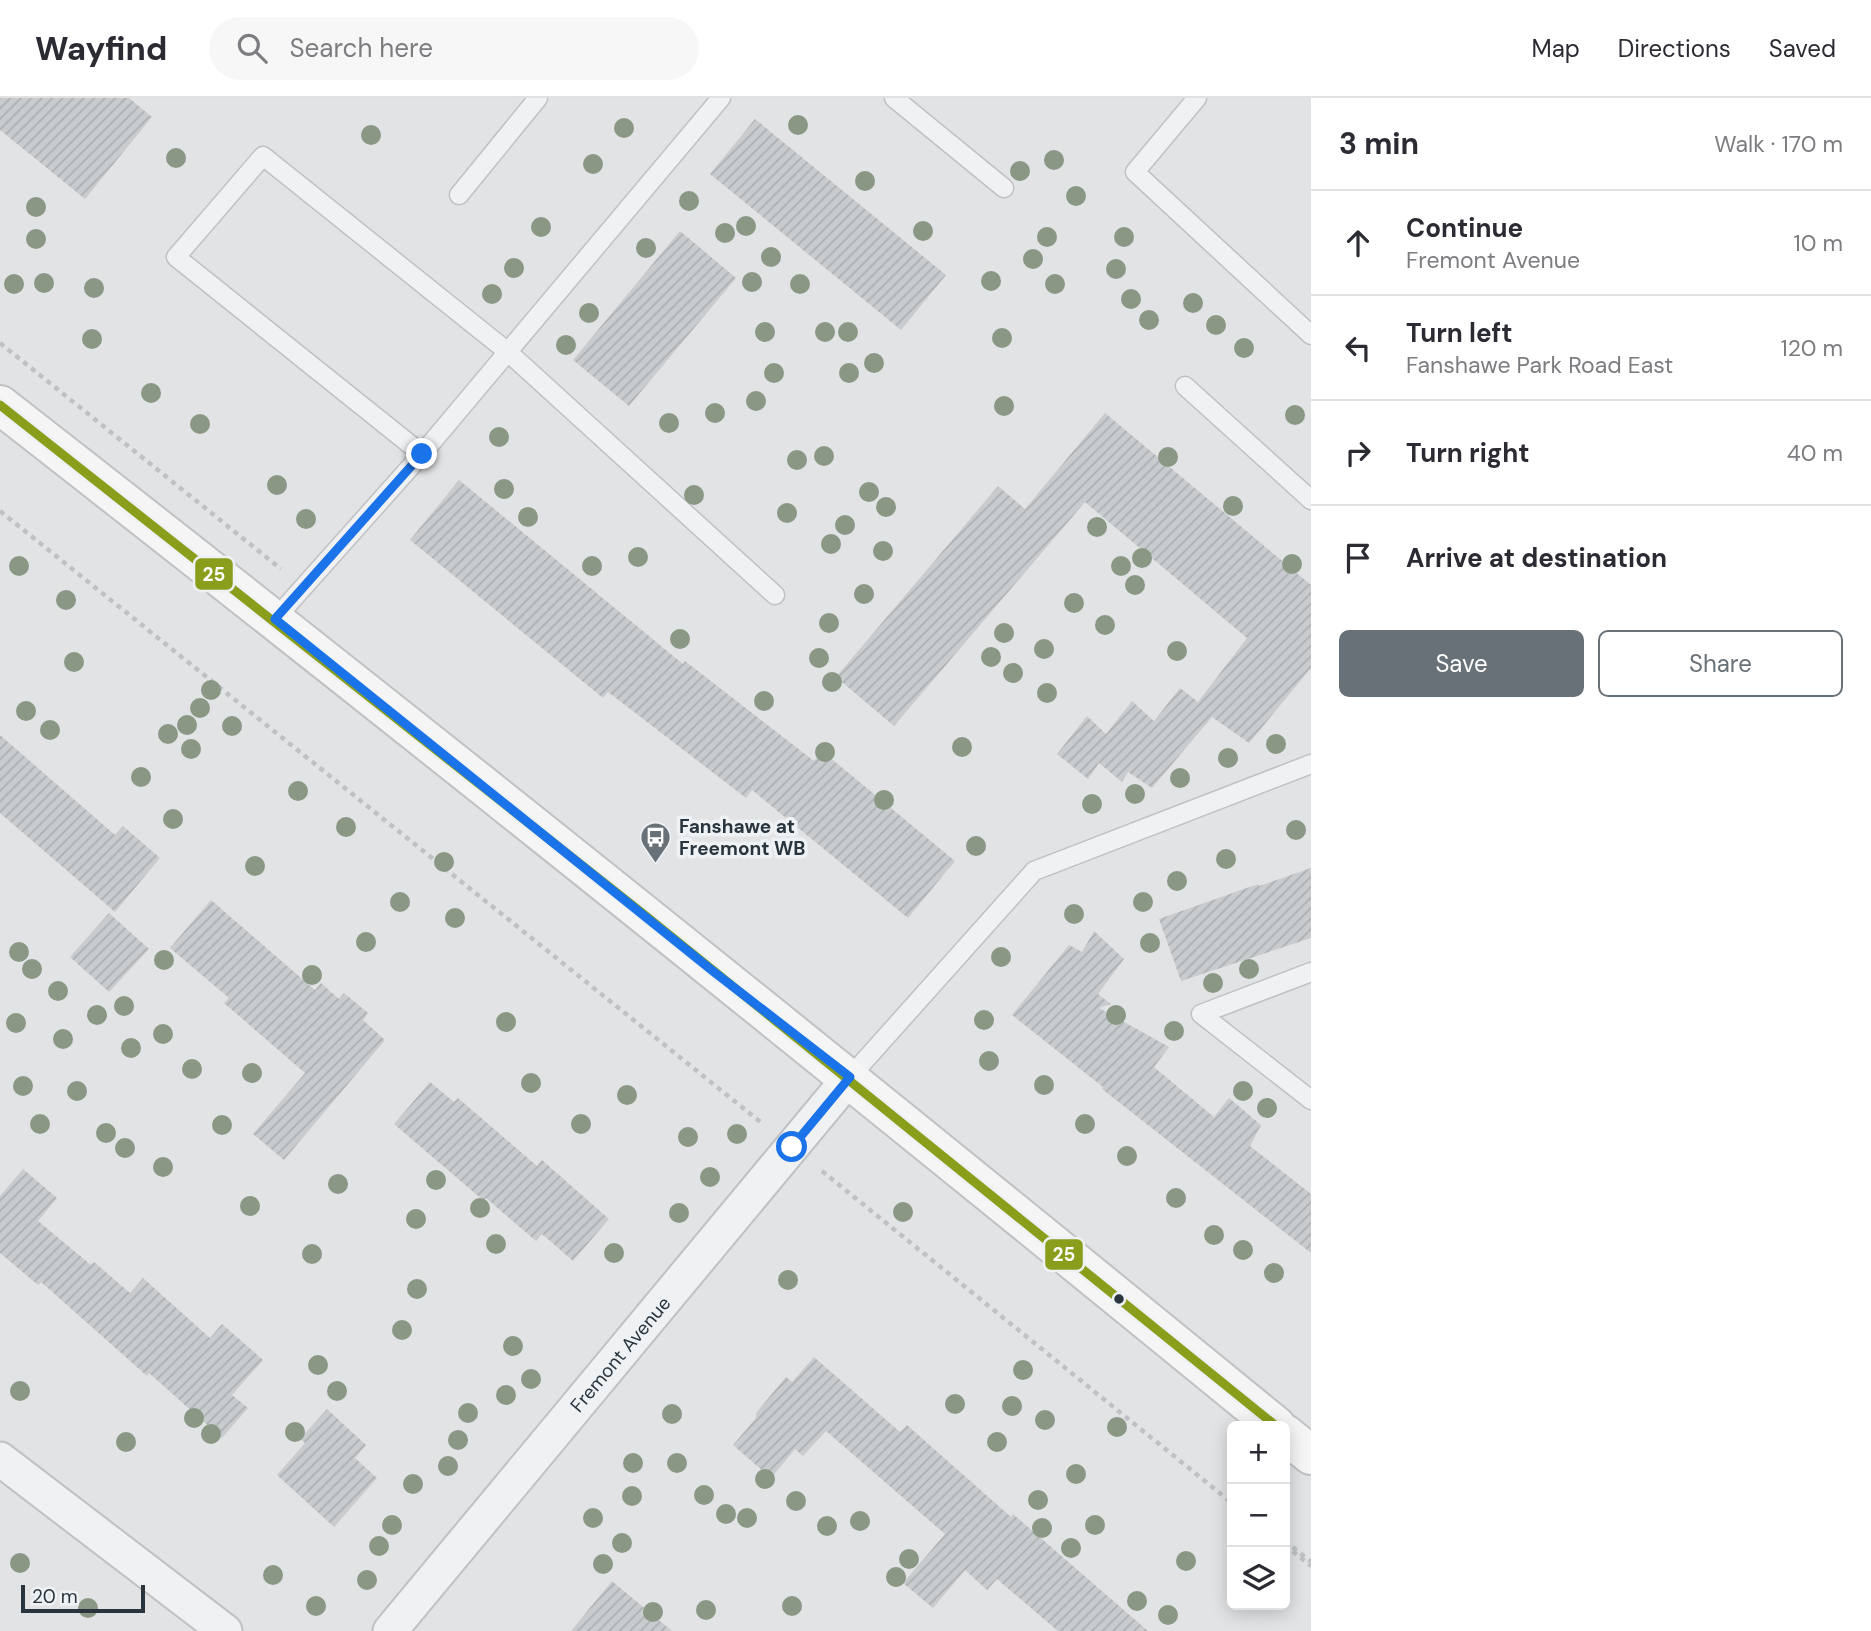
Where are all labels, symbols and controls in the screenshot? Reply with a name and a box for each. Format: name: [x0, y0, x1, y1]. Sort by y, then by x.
search box: [209, 17, 699, 80]
text: Wayfind: [35, 27, 167, 70]
icon: search: [233, 29, 271, 67]
text: Search here: [289, 31, 433, 65]
text: Map: [1532, 33, 1580, 64]
text: Directions: [1618, 33, 1731, 64]
text: Saved: [1769, 33, 1836, 64]
text: 3 min: [1339, 124, 1419, 163]
text: Walk · 170 m: [1714, 129, 1843, 159]
text: Continue: [1406, 211, 1523, 245]
icon: ahead: [1339, 224, 1377, 262]
text: 10 m: [1793, 228, 1843, 258]
text: Fremont Avenue: [1406, 245, 1580, 275]
text: Turn left: [1406, 316, 1513, 350]
icon: left: [1339, 329, 1377, 367]
text: 120 m: [1780, 333, 1843, 363]
text: Fanshawe Park Road East: [1406, 350, 1673, 380]
icon: right: [1339, 434, 1377, 472]
text: Turn right: [1406, 436, 1530, 470]
route end: [406, 438, 437, 469]
text: 40 m: [1787, 438, 1843, 468]
icon: arrive: [1339, 539, 1377, 577]
text: Arrive at destination: [1406, 541, 1667, 575]
line badge: 25: [194, 557, 234, 591]
text: 25: [203, 562, 225, 587]
button: Save: [1339, 630, 1584, 697]
button: Share: [1598, 630, 1843, 697]
place label: Fanshawe at Freemont WB: [679, 814, 805, 861]
bus stop icon: Fanshawe at Freemont WB: [639, 820, 673, 864]
route start: [776, 1131, 807, 1162]
line badge: 25: [1044, 1238, 1084, 1271]
text: 25: [1053, 1242, 1075, 1267]
street label: Fremont Avenue: [565, 1291, 676, 1417]
unlabelled marker: [1112, 1292, 1126, 1306]
map controls: [1227, 1421, 1290, 1610]
button: +: [1227, 1421, 1290, 1484]
button: −: [1227, 1484, 1290, 1547]
button: layers: [1227, 1547, 1290, 1610]
scale bar: [21, 1582, 145, 1614]
text: 20 m: [32, 1584, 78, 1609]

